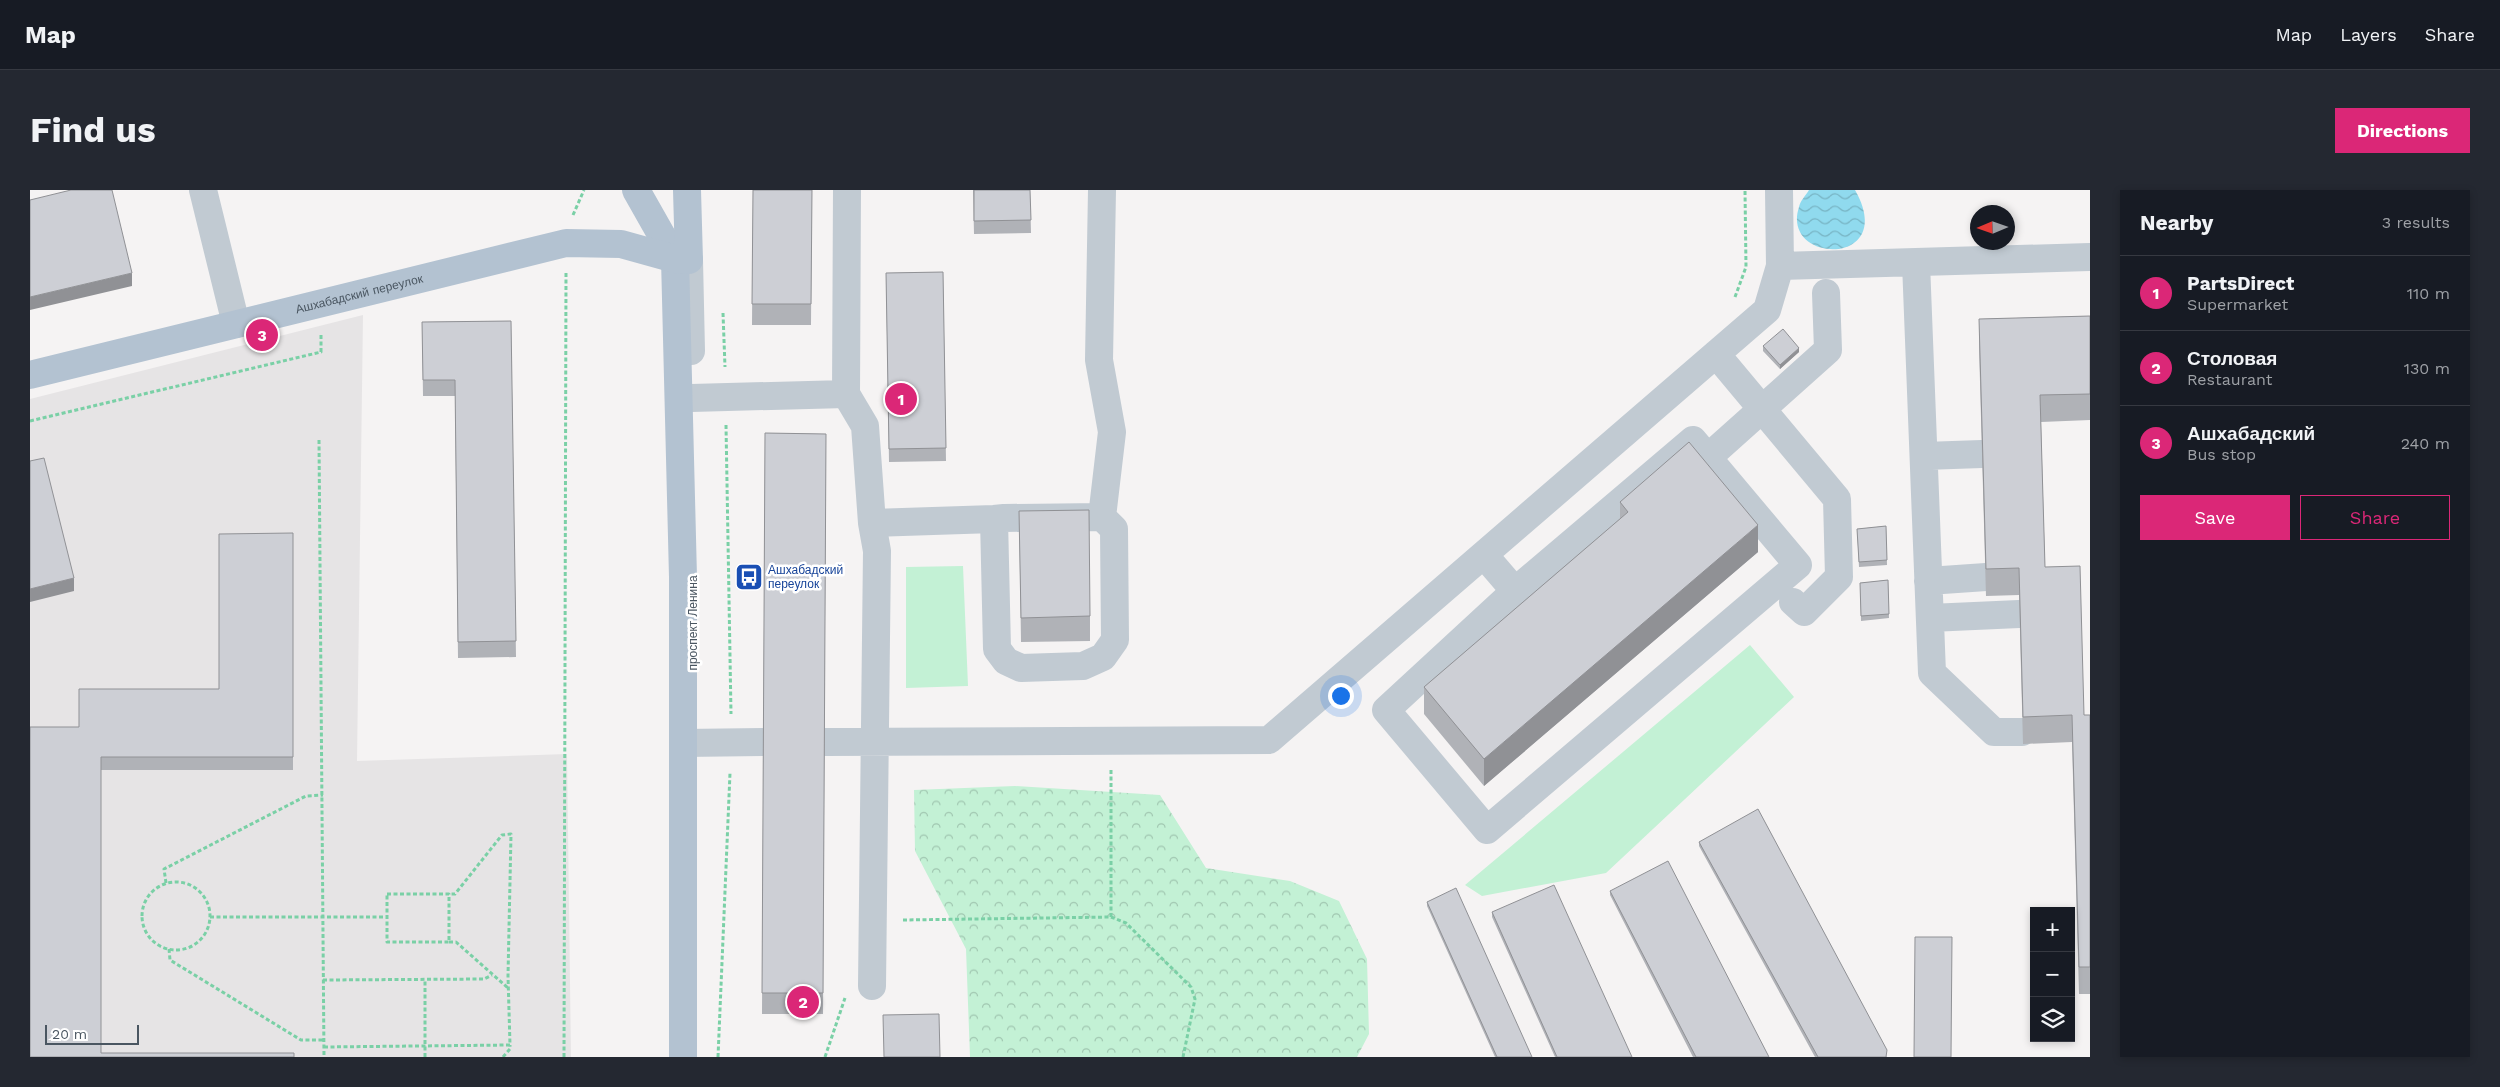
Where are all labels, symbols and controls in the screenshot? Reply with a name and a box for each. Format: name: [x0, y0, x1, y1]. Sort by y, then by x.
text: Map: [25, 21, 76, 49]
text: Map: [2275, 24, 2312, 45]
text: Layers: [2340, 24, 2397, 45]
text: Share: [2425, 24, 2475, 45]
button: Directions: [2335, 108, 2470, 153]
text: Find us: [30, 109, 156, 151]
north arrow: [1970, 205, 2015, 250]
text: Nearby: [2140, 210, 2213, 235]
text: 3 results: [2382, 213, 2450, 232]
street label: Ашхабадский переулок: [294, 271, 425, 316]
text: PartsDirect: [2187, 272, 2294, 295]
text: 1: [2153, 284, 2159, 303]
text: 110 m: [2407, 284, 2450, 303]
text: Supermarket: [2187, 295, 2288, 314]
pin: 3: [246, 316, 278, 354]
text: Столовая: [2187, 347, 2277, 370]
text: 2: [2151, 359, 2161, 378]
text: 130 m: [2404, 359, 2450, 378]
text: Restaurant: [2187, 370, 2273, 389]
pin: 1: [885, 380, 917, 418]
text: Ашхабадский: [2187, 422, 2315, 445]
text: 3: [2151, 434, 2161, 453]
text: 240 m: [2401, 434, 2450, 453]
text: Bus stop: [2187, 445, 2256, 464]
button: Save: [2140, 495, 2290, 540]
button: Share: [2300, 495, 2450, 540]
bus stop icon: Ашхабадский переулок: [734, 562, 764, 592]
place label: Ашхабадский переулок: [768, 563, 843, 591]
street label: проспект Ленина: [686, 575, 700, 671]
your location: [1328, 683, 1354, 709]
map controls: [2030, 907, 2075, 1042]
button: +: [2030, 907, 2075, 952]
button: −: [2030, 952, 2075, 997]
pin: 2: [787, 983, 819, 1021]
button: layers: [2030, 997, 2075, 1042]
scale bar: [45, 1022, 139, 1045]
text: 20 m: [52, 1026, 87, 1042]

